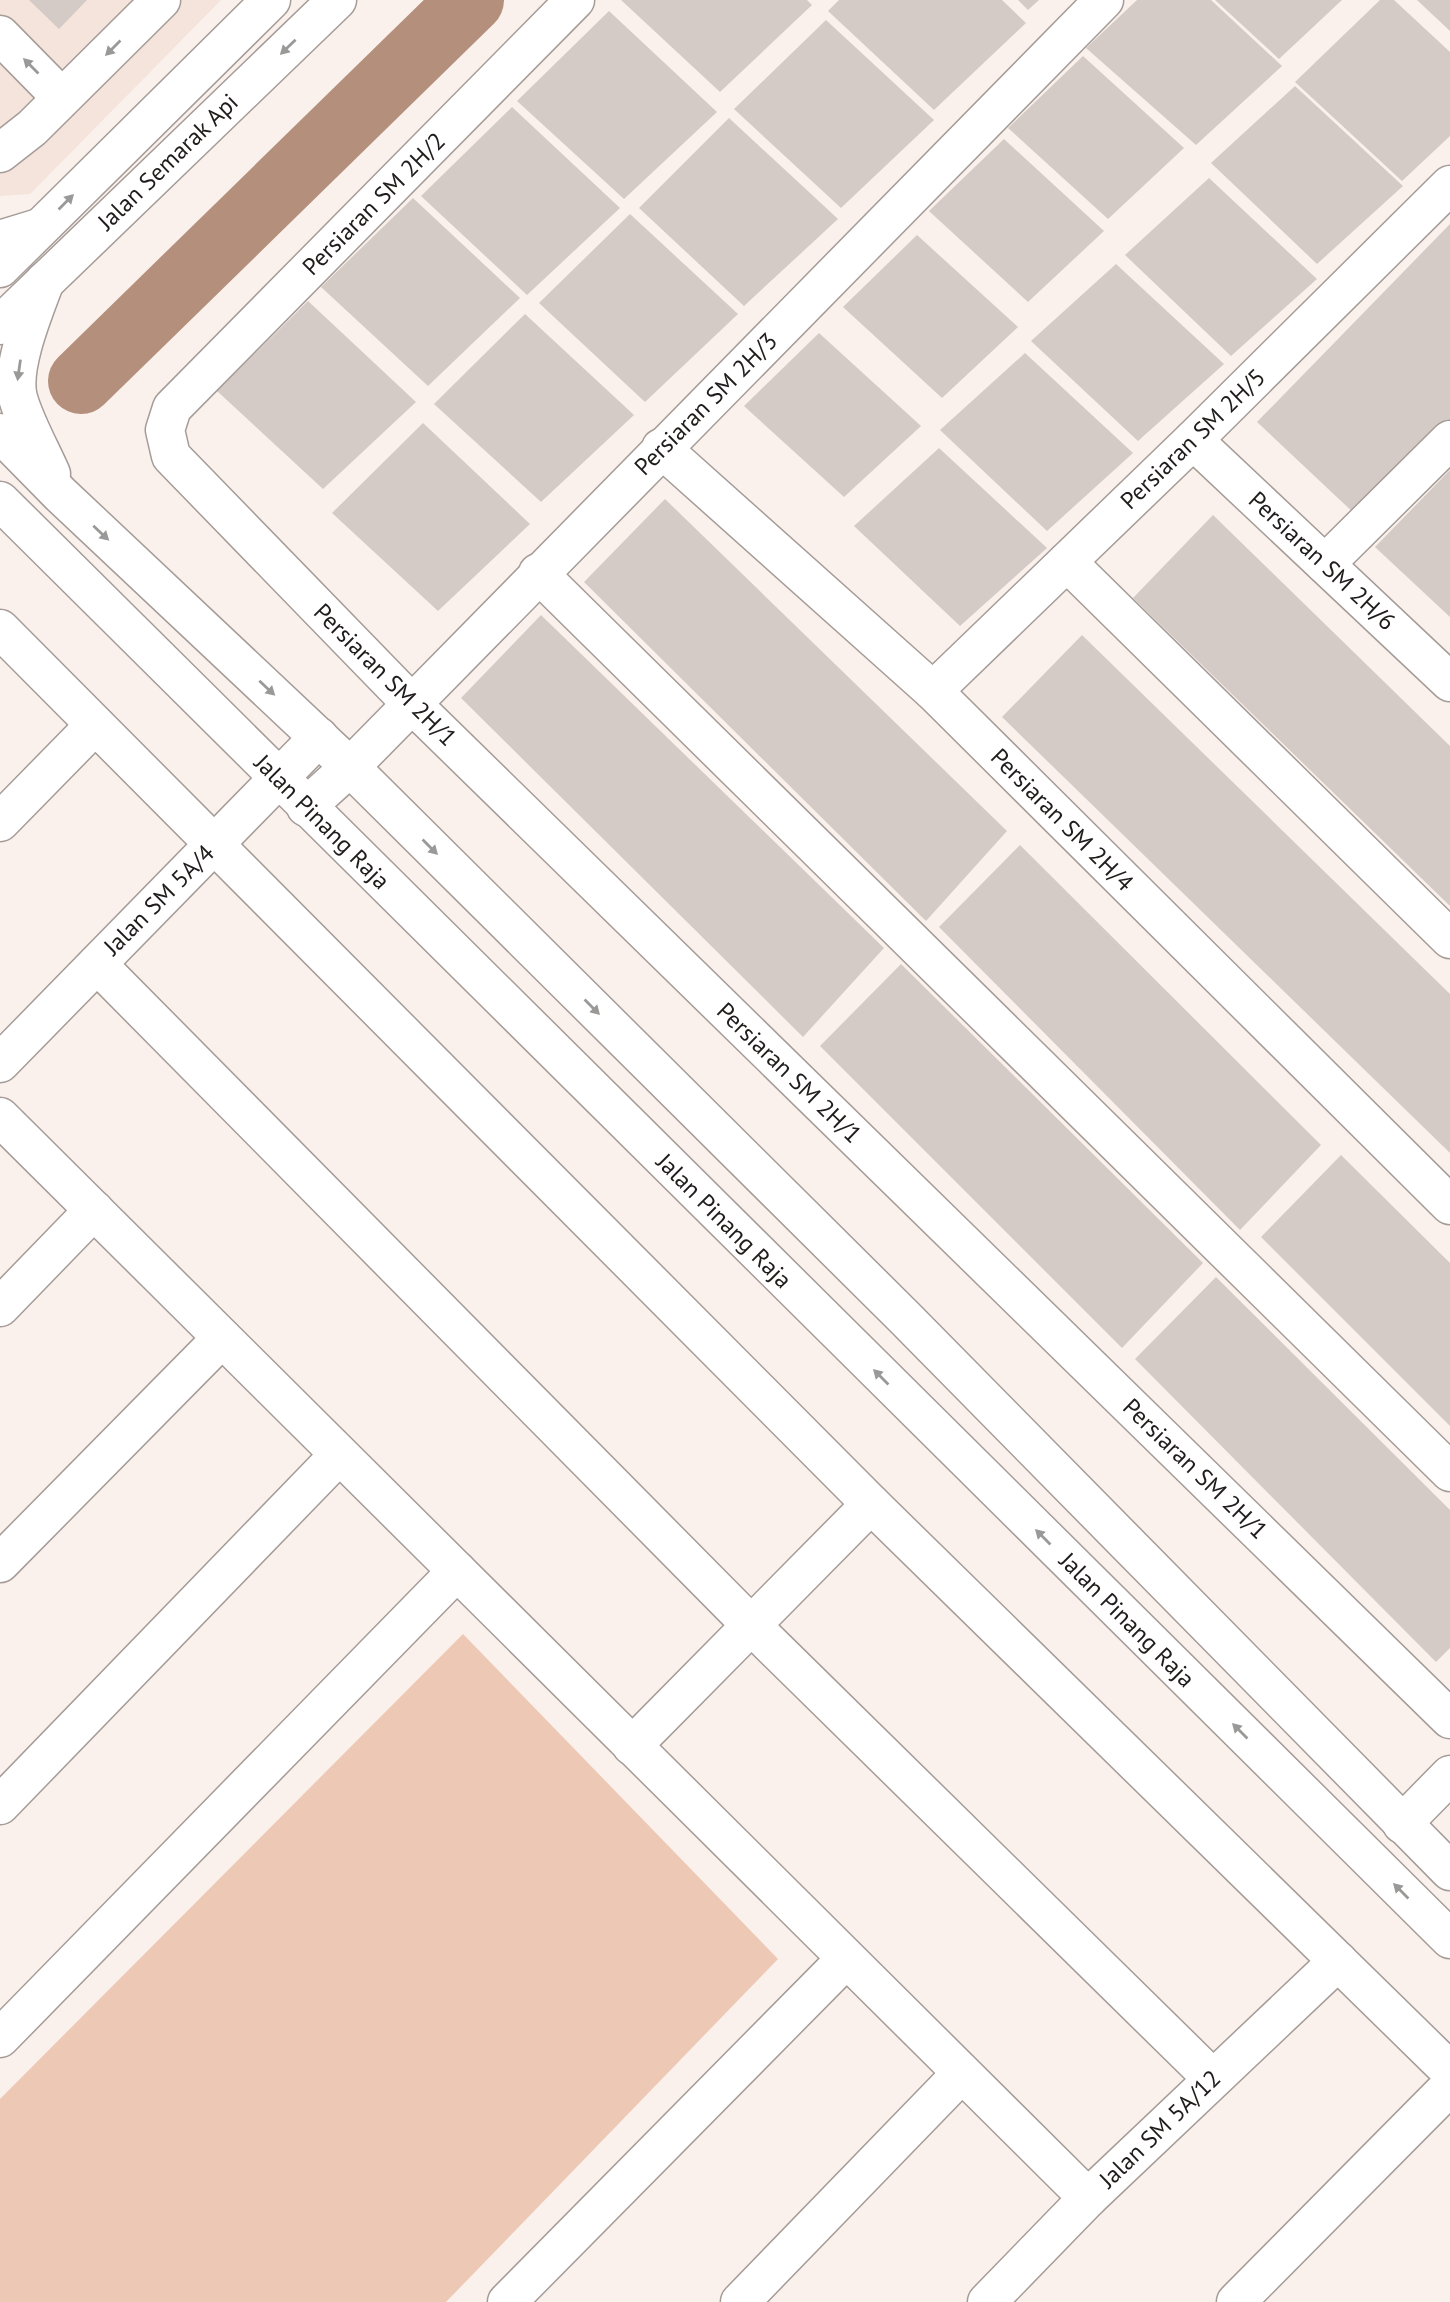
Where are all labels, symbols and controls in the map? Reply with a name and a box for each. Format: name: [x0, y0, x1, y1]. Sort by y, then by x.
one-way arrow: [280, 39, 297, 55]
one-way arrow: [105, 40, 122, 56]
one-way arrow: [23, 58, 39, 75]
street label: Jalan Semarak Api: [90, 87, 244, 237]
street label: Persiaran SM 2H/2: [296, 126, 452, 282]
one-way arrow: [57, 194, 73, 211]
street label: Persiaran SM 2H/3: [628, 326, 784, 482]
one-way arrow: [14, 359, 25, 381]
street label: Persiaran SM 2H/5: [1114, 362, 1272, 516]
street label: Persiaran SM 2H/6: [1242, 485, 1402, 637]
one-way arrow: [92, 524, 109, 540]
street label: Persiaran SM 2H/1: [307, 597, 463, 753]
one-way arrow: [258, 680, 275, 696]
street label: Persiaran SM 2H/4: [984, 742, 1140, 898]
street label: Jalan Pinang Raja: [247, 747, 397, 896]
street label: Jalan SM 5A/4: [96, 838, 221, 962]
one-way arrow: [422, 838, 439, 855]
street label: Persiaran SM 2H/1: [710, 996, 868, 1150]
one-way arrow: [583, 998, 599, 1015]
street label: Jalan Pinang Raja: [649, 1146, 799, 1295]
one-way arrow: [873, 1369, 890, 1385]
street label: Persiaran SM 2H/1: [1116, 1392, 1274, 1546]
one-way arrow: [1034, 1528, 1051, 1545]
street label: Jalan Pinang Raja: [1052, 1545, 1202, 1694]
one-way arrow: [1232, 1723, 1248, 1740]
one-way arrow: [1393, 1882, 1410, 1899]
street label: Jalan SM 5A/12: [1092, 2063, 1227, 2195]

